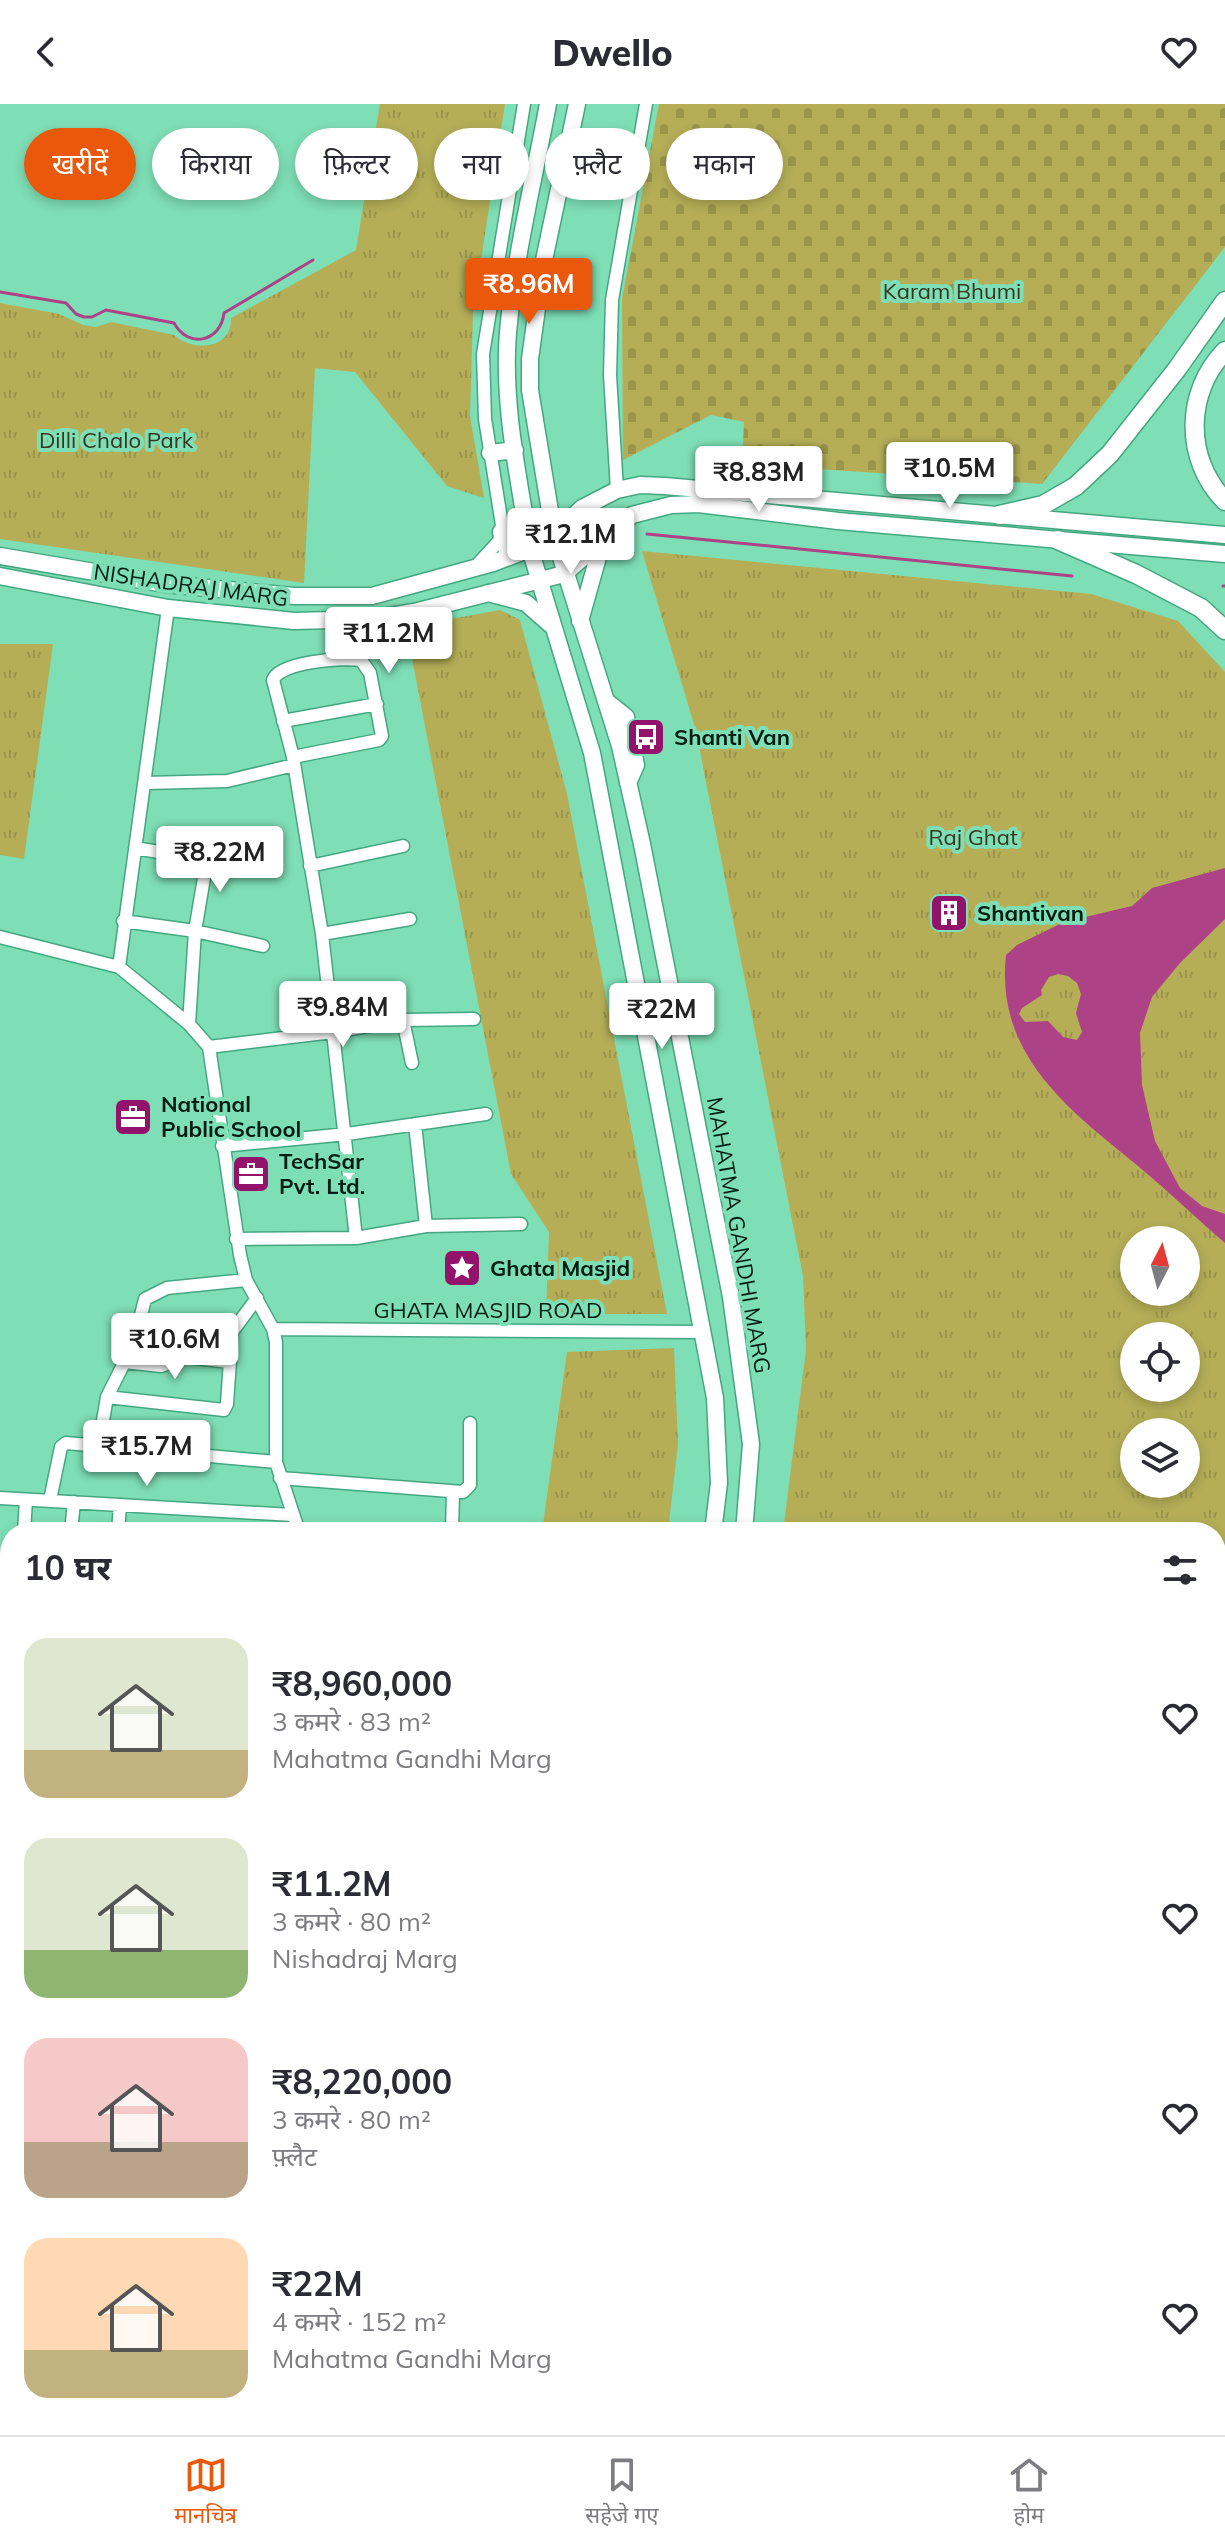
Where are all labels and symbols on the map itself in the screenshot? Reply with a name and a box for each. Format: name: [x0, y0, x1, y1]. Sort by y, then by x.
pin: ₹8.96M: [464, 258, 594, 326]
park label: Karam Bhumi: [883, 277, 1021, 305]
park label: Dilli Chalo Park: [39, 426, 194, 454]
pin: ₹10.5M: [885, 442, 1015, 510]
pin: ₹8.83M: [694, 446, 824, 514]
pin: ₹12.1M: [506, 508, 636, 576]
street label: NISHADRAJ MARG: [92, 557, 290, 613]
pin: ₹11.2M: [324, 607, 454, 675]
bus stop icon: Shanti Van: [625, 716, 667, 758]
place label: Shanti Van: [674, 723, 790, 751]
park label: Raj Ghat: [928, 823, 1018, 851]
pin: ₹8.22M: [155, 826, 285, 894]
building icon: Shantivan: [928, 892, 970, 934]
place label: Shantivan: [977, 899, 1084, 927]
pin: ₹9.84M: [278, 981, 408, 1049]
pin: ₹22M: [615, 983, 709, 1051]
place label: National Public School: [161, 1090, 301, 1143]
street label: MAHATMA GANDHI MARG: [701, 1095, 777, 1375]
office icon: National Public School: [112, 1096, 154, 1138]
place label: TechSar Pvt. Ltd.: [279, 1147, 365, 1200]
office icon: TechSar Pvt. Ltd.: [230, 1153, 272, 1195]
north arrow: [1120, 1226, 1200, 1306]
place icon: Ghata Masjid: [441, 1247, 483, 1289]
place label: Ghata Masjid: [490, 1254, 630, 1282]
street label: GHATA MASJID ROAD: [374, 1296, 602, 1324]
pin: ₹10.6M: [110, 1313, 240, 1381]
pin: ₹15.7M: [82, 1420, 212, 1488]

